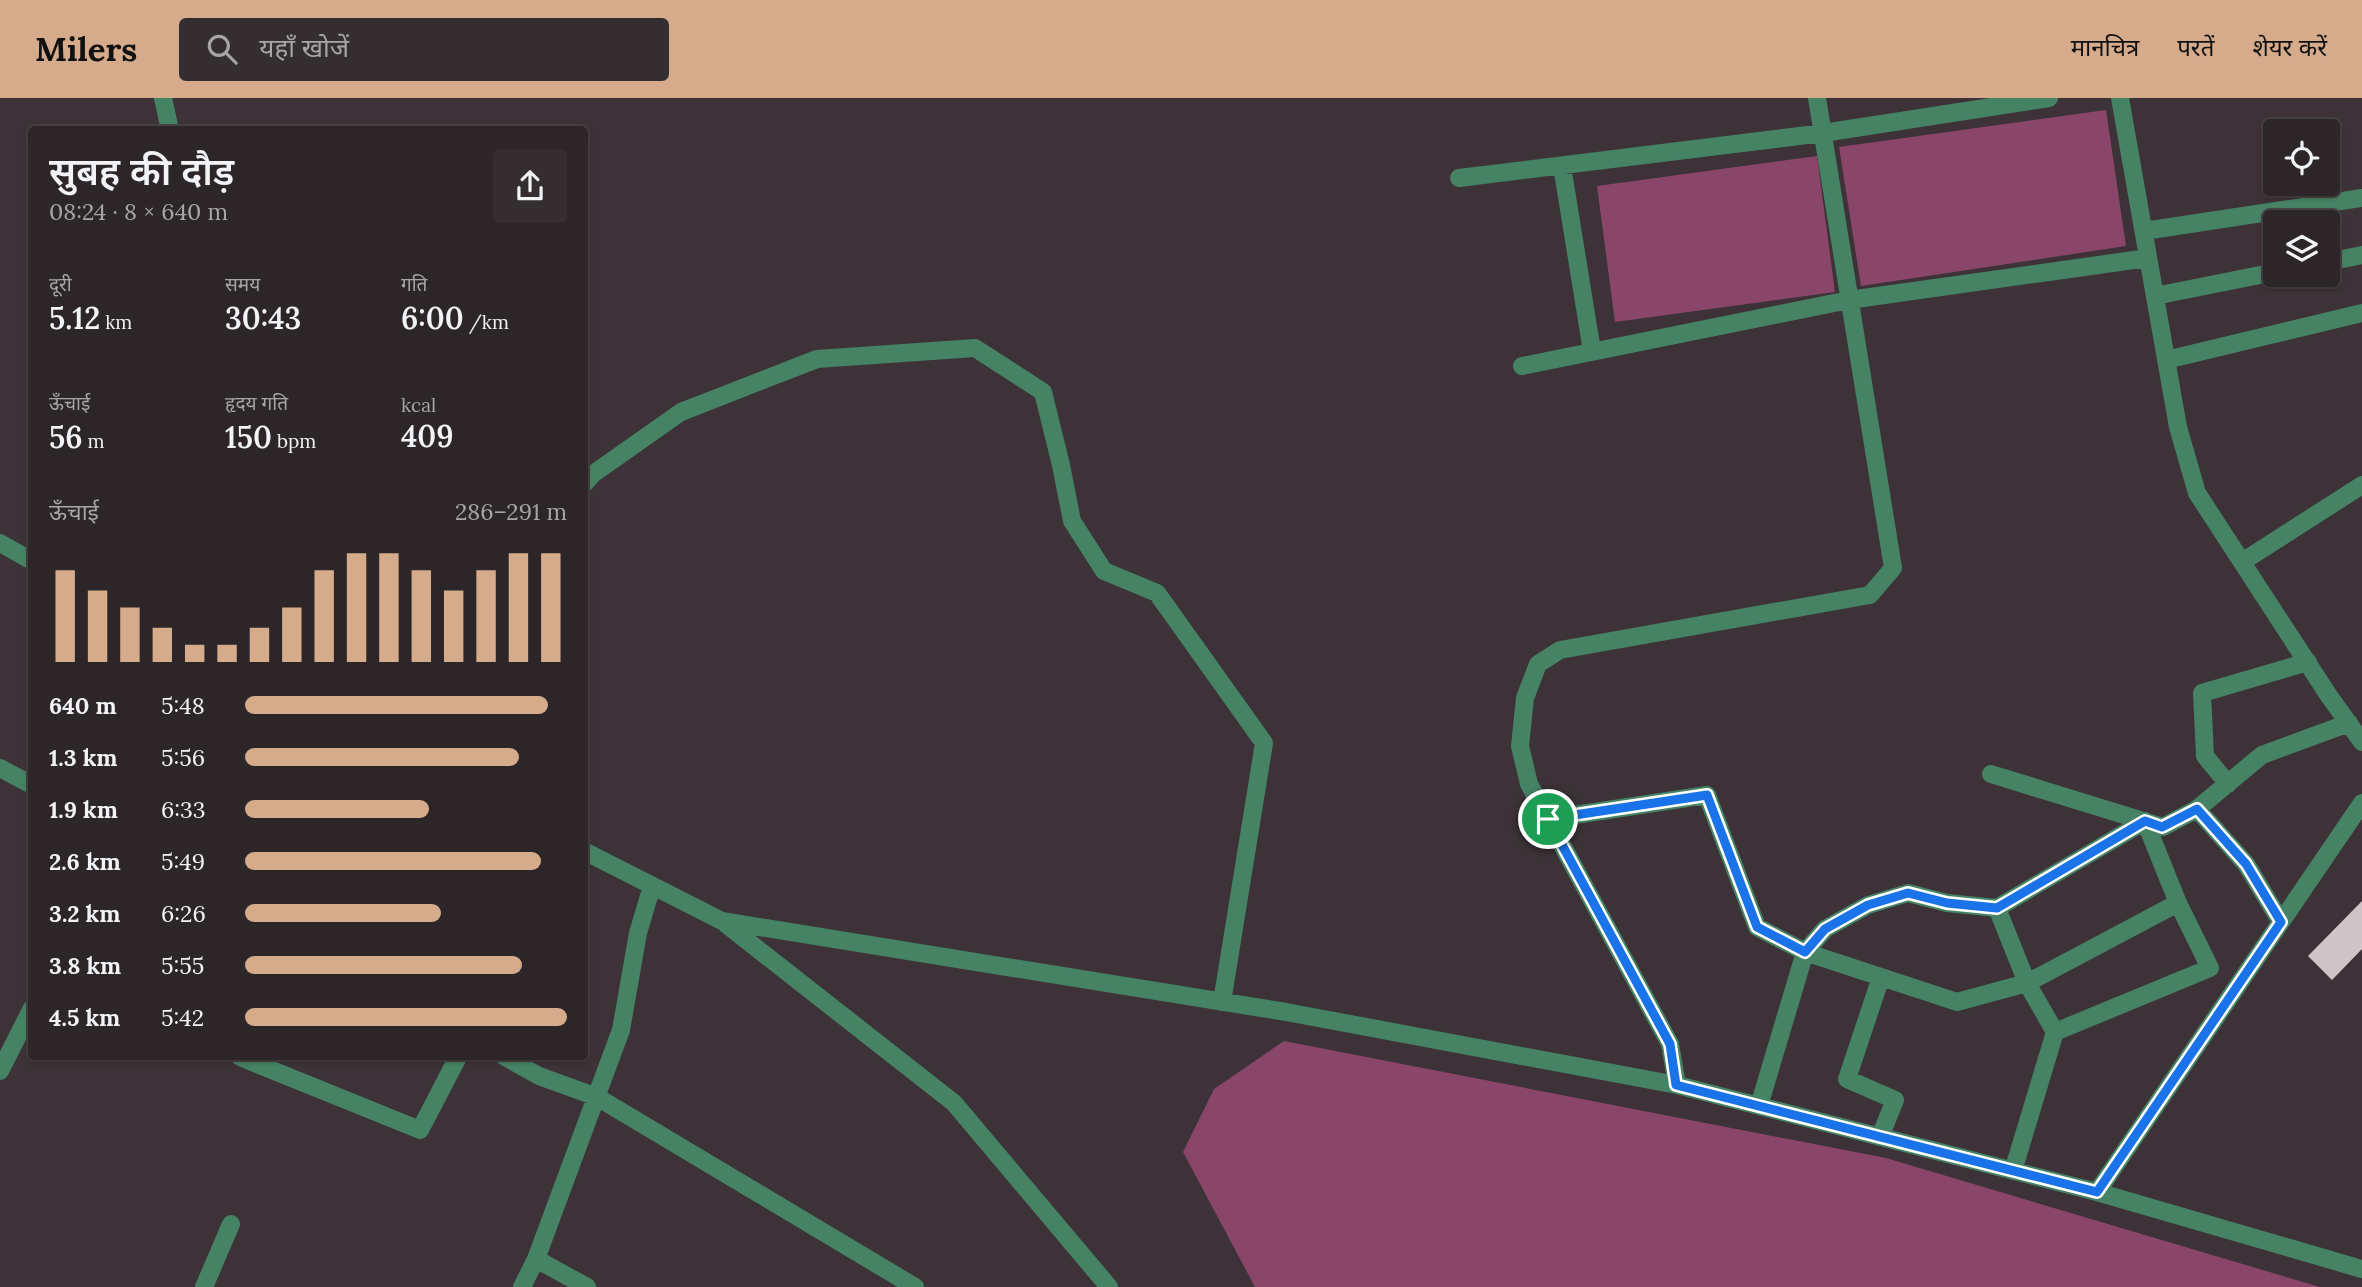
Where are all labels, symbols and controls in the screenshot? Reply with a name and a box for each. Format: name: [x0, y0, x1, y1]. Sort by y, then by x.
search box: [179, 18, 669, 81]
text: Milers: [35, 28, 137, 70]
icon: search: [203, 30, 241, 68]
text: यहाँ खोजें: [259, 31, 349, 64]
text: मानचित्र: [2071, 32, 2139, 63]
text: परतें: [2177, 32, 2214, 63]
text: शेयर करें: [2252, 32, 2327, 63]
map controls: [2263, 119, 2340, 287]
button: locate: [2263, 119, 2340, 196]
text: सुबह की दौड़: [49, 147, 234, 195]
button: share: [493, 149, 567, 223]
text: 08:24 · 8 × 640 m: [49, 197, 228, 226]
button: layers: [2263, 210, 2340, 287]
text: दूरी: [49, 272, 72, 296]
text: समय: [225, 272, 260, 296]
text: गति: [401, 272, 427, 296]
text: 5.12: [49, 299, 100, 337]
text: 30:43: [225, 299, 301, 337]
text: 6:00: [401, 299, 464, 337]
text: km: [100, 310, 132, 334]
text: /km: [464, 310, 509, 334]
text: ऊँचाई: [49, 391, 90, 415]
text: हृदय गति: [225, 391, 288, 415]
text: kcal: [401, 393, 436, 417]
text: 409: [401, 417, 454, 455]
text: 56: [49, 418, 83, 456]
text: 150: [225, 418, 272, 456]
text: m: [83, 429, 105, 453]
text: bpm: [272, 429, 316, 453]
text: ऊँचाई: [49, 497, 99, 526]
text: 286–291 m: [455, 497, 567, 526]
text: 640 m: [49, 691, 117, 720]
text: 5:48: [161, 691, 205, 720]
text: 1.3 km: [49, 743, 117, 772]
text: 5:56: [161, 743, 205, 772]
pin: [1518, 789, 1578, 849]
text: 1.9 km: [49, 795, 118, 824]
text: 6:33: [161, 795, 206, 824]
icon: arrive: [1529, 800, 1567, 838]
text: 2.6 km: [49, 847, 121, 876]
text: 5:49: [161, 847, 205, 876]
text: 3.2 km: [49, 899, 120, 928]
text: 6:26: [161, 899, 206, 928]
text: 3.8 km: [49, 951, 121, 980]
text: 5:55: [161, 951, 204, 980]
text: 4.5 km: [49, 1003, 120, 1032]
text: 5:42: [161, 1003, 204, 1032]

